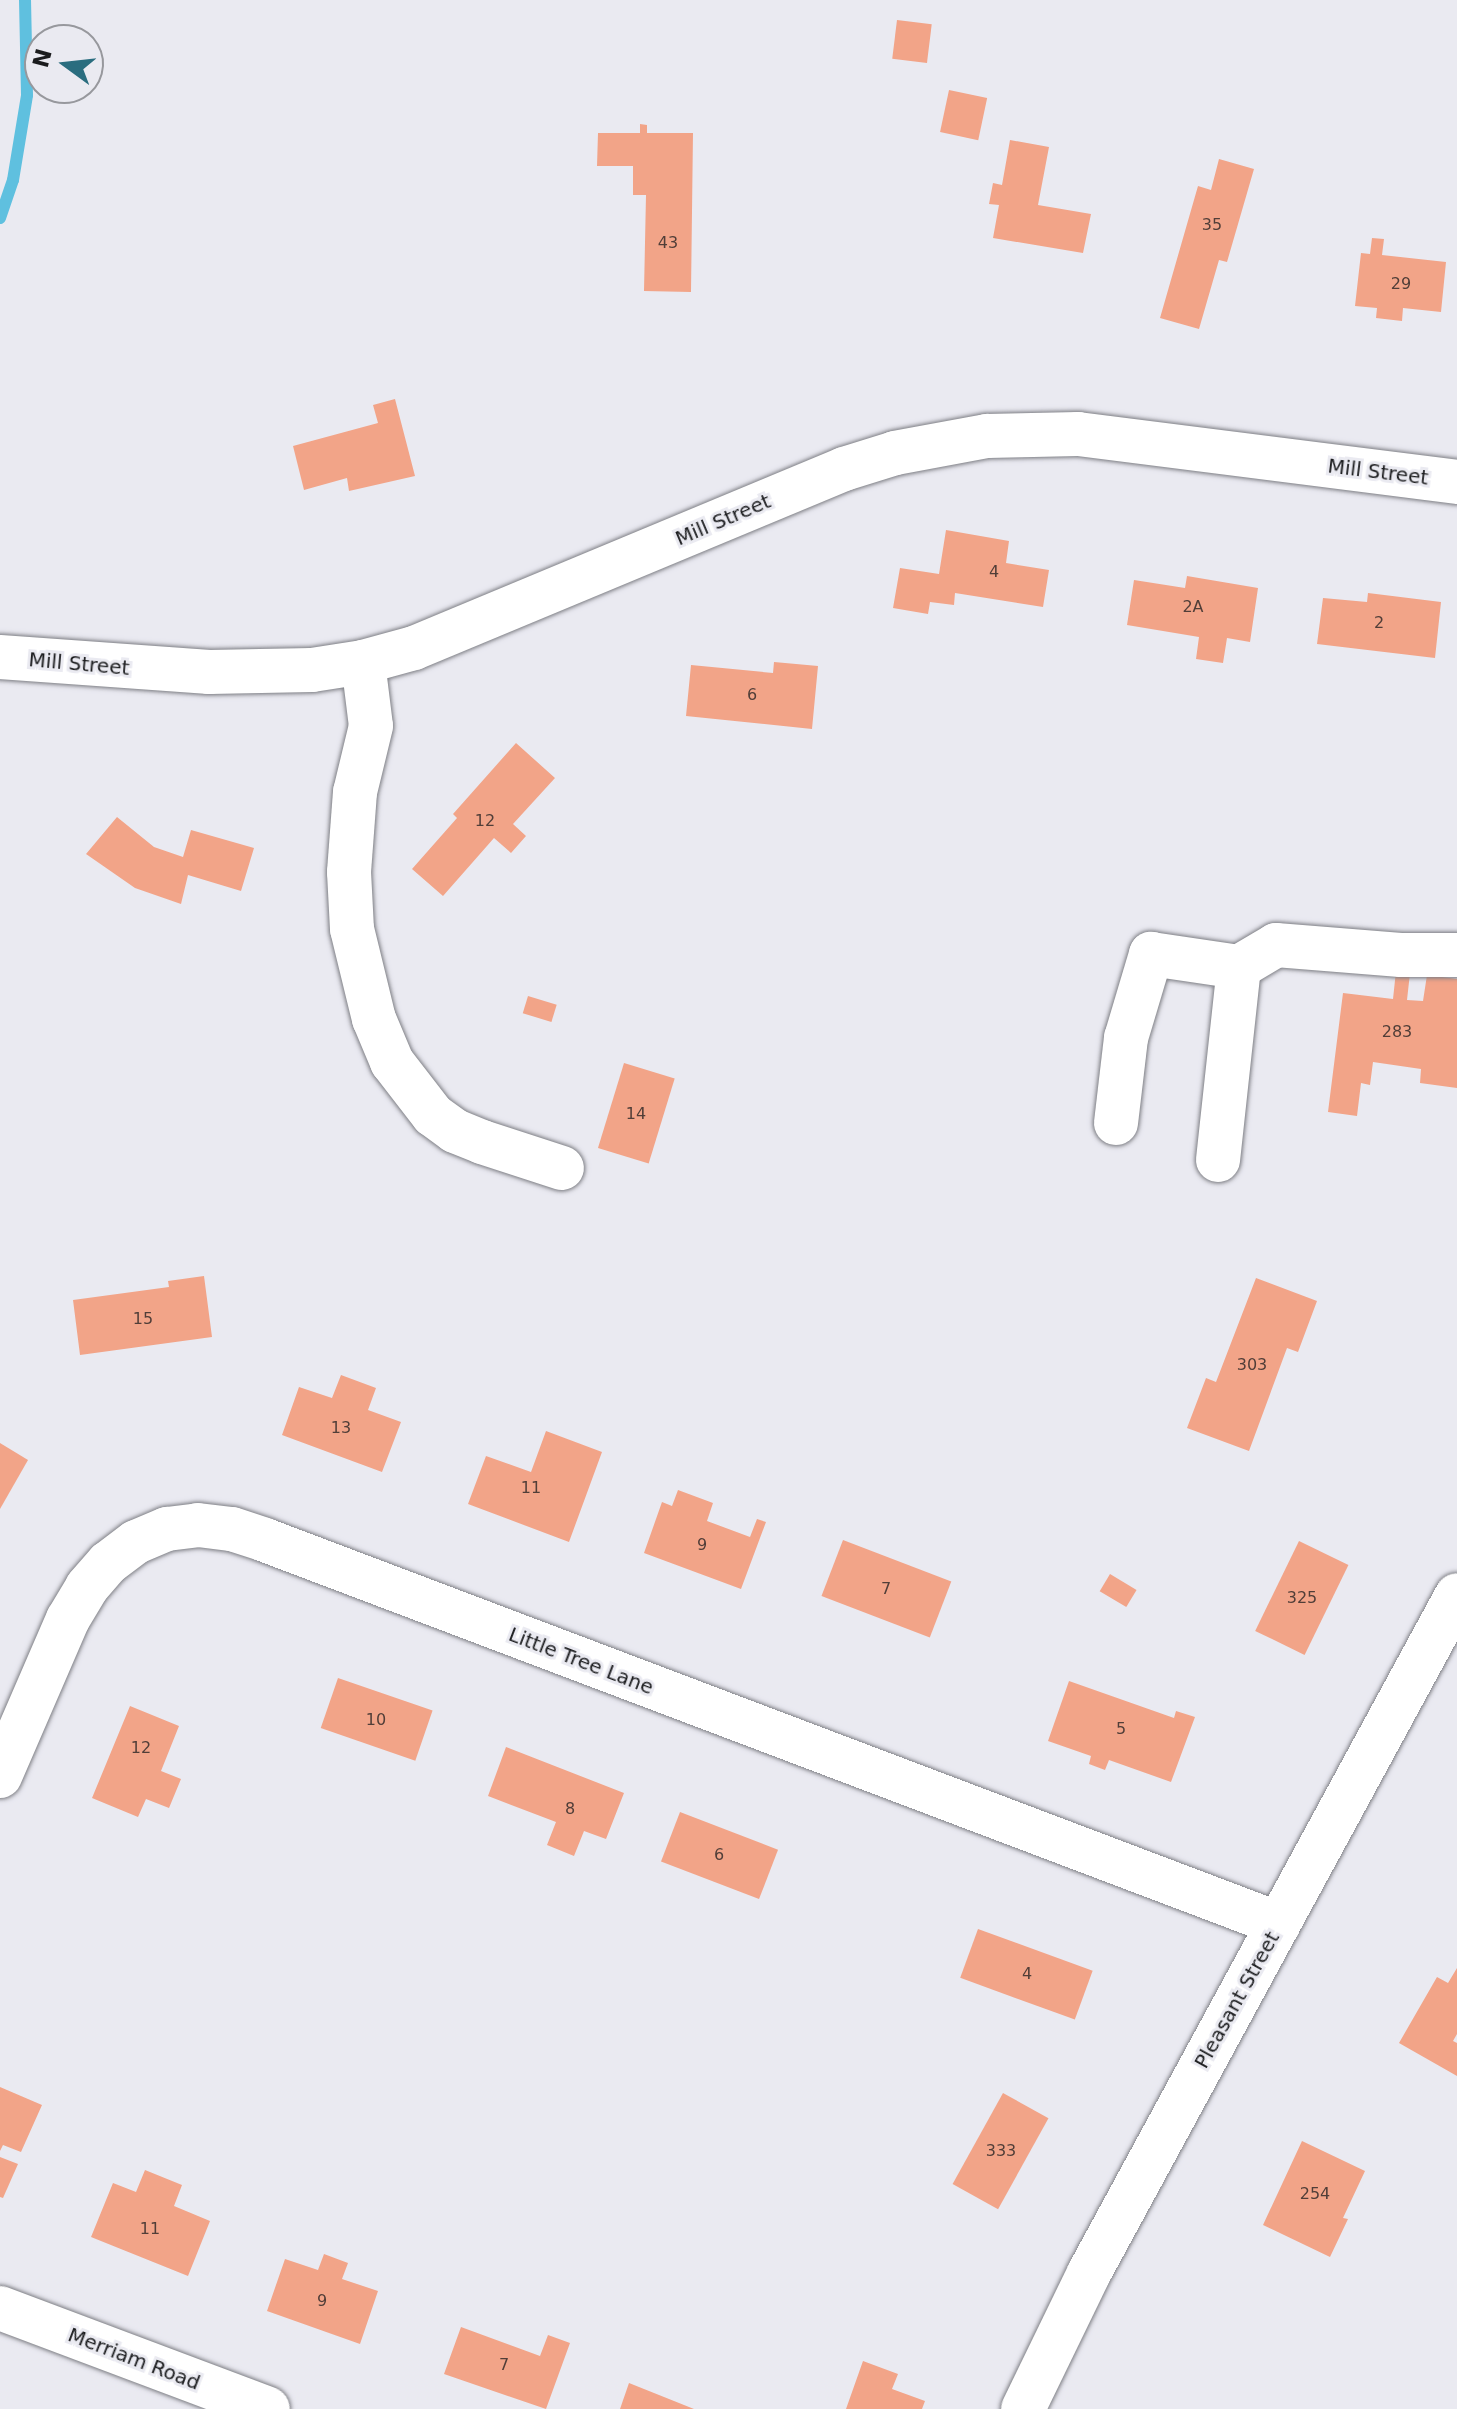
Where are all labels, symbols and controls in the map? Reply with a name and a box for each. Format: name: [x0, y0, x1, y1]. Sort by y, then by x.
north arrow: [24, 24, 104, 104]
text: N: [28, 46, 57, 70]
house number: 35: [1202, 215, 1222, 235]
house number: 43: [658, 233, 678, 253]
house number: 29: [1391, 274, 1411, 294]
street label: Mill Street: [1326, 454, 1430, 490]
street label: Mill Street: [672, 489, 774, 551]
house number: 4: [989, 562, 999, 582]
house number: 2A: [1182, 597, 1204, 617]
house number: 2: [1374, 613, 1384, 633]
street label: Mill Street: [28, 648, 130, 680]
house number: 6: [747, 685, 757, 705]
house number: 12: [475, 811, 495, 831]
house number: 283: [1382, 1022, 1412, 1042]
house number: 14: [626, 1104, 646, 1124]
house number: 15: [133, 1309, 153, 1329]
house number: 303: [1237, 1355, 1267, 1375]
house number: 13: [331, 1418, 351, 1438]
house number: 11: [521, 1478, 541, 1498]
house number: 9: [697, 1535, 707, 1555]
house number: 7: [881, 1579, 891, 1599]
house number: 325: [1287, 1588, 1317, 1608]
street label: Little Tree Lane: [505, 1622, 657, 1700]
house number: 10: [366, 1710, 386, 1730]
house number: 5: [1116, 1719, 1126, 1739]
house number: 12: [131, 1738, 151, 1758]
house number: 8: [565, 1799, 575, 1819]
house number: 6: [714, 1845, 724, 1865]
street label: Pleasant Street: [1190, 1927, 1284, 2073]
house number: 4: [1022, 1964, 1032, 1984]
house number: 333: [986, 2141, 1016, 2161]
house number: 254: [1300, 2184, 1330, 2204]
house number: 11: [140, 2219, 160, 2239]
house number: 9: [317, 2291, 327, 2311]
street label: Merriam Road: [65, 2323, 203, 2395]
house number: 7: [499, 2355, 509, 2375]

